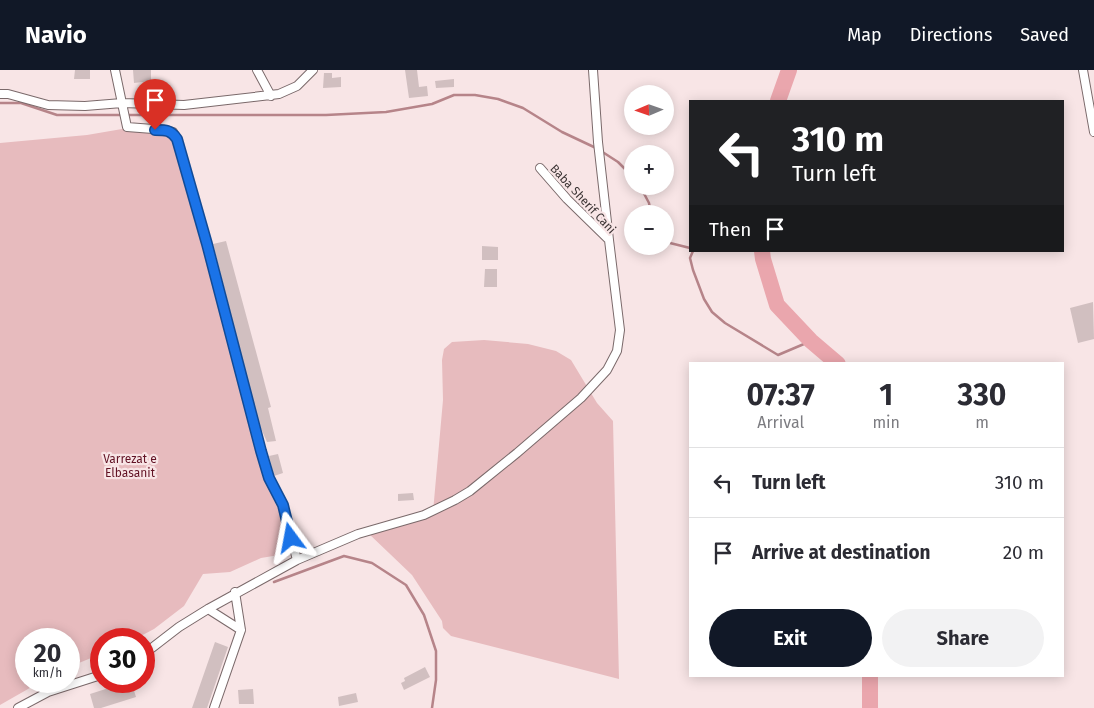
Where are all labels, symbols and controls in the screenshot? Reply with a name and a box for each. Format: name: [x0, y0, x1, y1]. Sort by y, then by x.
text: Navio: [25, 21, 87, 49]
text: Map: [847, 24, 882, 46]
text: Directions: [910, 24, 992, 46]
text: Saved: [1020, 24, 1069, 46]
pin: [134, 79, 176, 130]
north arrow: [624, 85, 674, 135]
map controls: [624, 85, 674, 255]
icon: arrive: [141, 86, 169, 114]
text: 310 m: [792, 118, 884, 160]
icon: left: [709, 120, 774, 185]
button: +: [624, 145, 674, 195]
text: Turn left: [792, 160, 876, 187]
street label: Baba Sherif Cani: [547, 162, 619, 236]
button: −: [624, 205, 674, 255]
icon: arrive: [761, 215, 789, 243]
text: Then: [709, 218, 751, 241]
text: 07:37: [747, 377, 815, 413]
text: 1: [879, 377, 893, 413]
text: 330: [958, 377, 1006, 413]
text: Arrival: [757, 413, 804, 432]
text: min: [872, 413, 900, 432]
text: m: [975, 413, 989, 432]
park label: Varrezat e Elbasanit: [103, 452, 157, 480]
icon: left: [709, 469, 737, 497]
text: Turn left: [752, 471, 826, 494]
text: 310 m: [995, 471, 1044, 494]
position arrow: [264, 511, 316, 563]
icon: arrive: [709, 539, 737, 567]
text: Arrive at destination: [752, 541, 931, 564]
text: 20 m: [1003, 541, 1044, 564]
button: Exit: [709, 609, 872, 667]
button: Share: [882, 609, 1044, 667]
speed limit sign: 30: [90, 628, 155, 693]
text: 20: [34, 639, 61, 669]
text: km/h: [33, 666, 62, 680]

